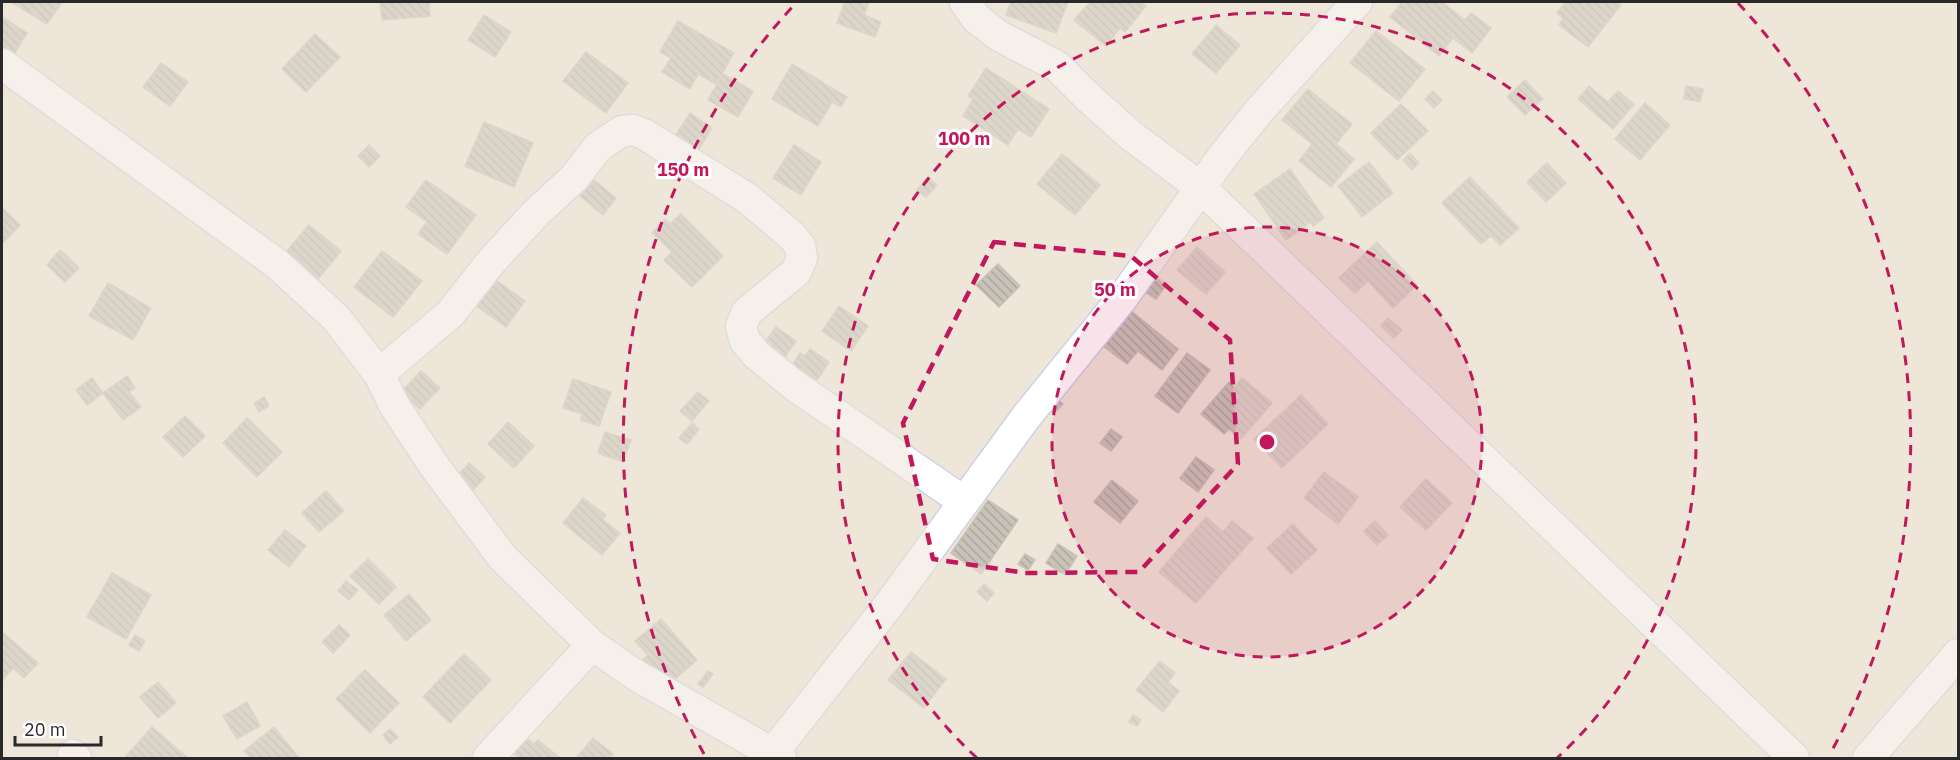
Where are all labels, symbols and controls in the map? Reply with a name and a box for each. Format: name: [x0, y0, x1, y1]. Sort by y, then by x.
text: 100 m: [938, 127, 990, 150]
text: 150 m: [657, 158, 709, 181]
text: 50 m: [1094, 278, 1136, 301]
centre of rings: [1257, 432, 1277, 452]
scale bar: [15, 709, 100, 747]
text: 20 m: [24, 718, 66, 741]

